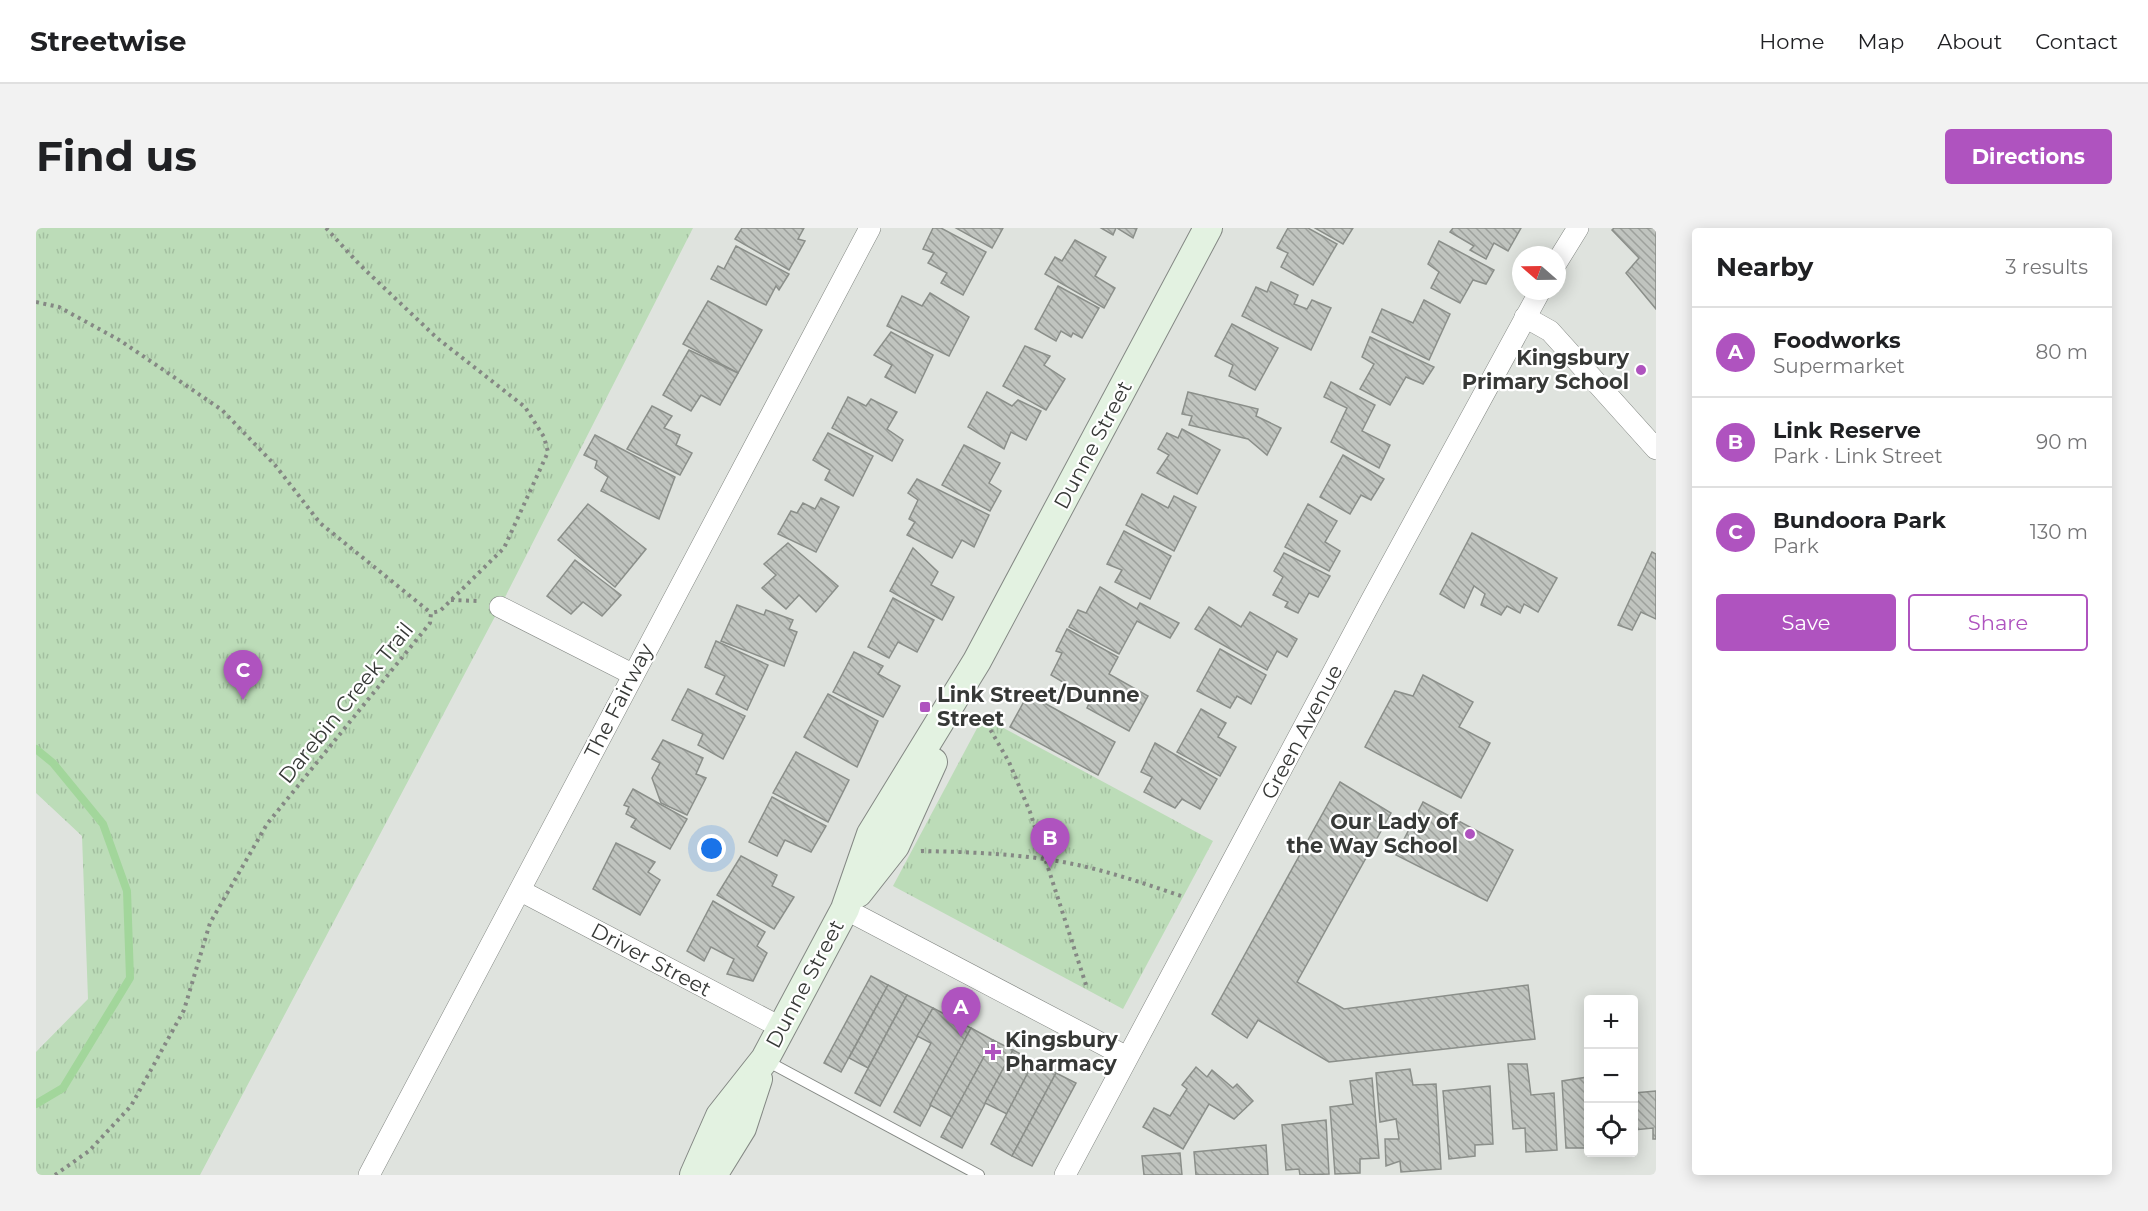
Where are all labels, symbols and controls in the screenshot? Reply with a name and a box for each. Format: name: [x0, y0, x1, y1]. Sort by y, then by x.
text: Streetwise: [30, 24, 186, 58]
text: Home: [1759, 29, 1824, 54]
text: Map: [1857, 29, 1904, 54]
text: About: [1937, 29, 2002, 54]
text: Contact: [2035, 29, 2118, 54]
button: Directions: [1945, 129, 2112, 184]
text: Find us: [36, 130, 197, 182]
north arrow: [1512, 246, 1566, 300]
text: Nearby: [1716, 251, 1813, 283]
text: 3 results: [2005, 255, 2088, 279]
text: Foodworks: [1773, 327, 1901, 354]
text: A: [1728, 340, 1743, 364]
text: 80 m: [2036, 340, 2088, 364]
place label: Kingsbury Primary School: [1462, 345, 1629, 394]
text: Supermarket: [1773, 354, 1905, 378]
marker: Kingsbury Primary School: [1634, 363, 1648, 377]
street label: Dunne Street: [1048, 376, 1137, 513]
text: Link Reserve: [1773, 417, 1921, 444]
text: B: [1728, 430, 1743, 454]
text: 90 m: [2036, 430, 2088, 454]
text: Park · Link Street: [1773, 444, 1943, 468]
text: Bundoora Park: [1773, 507, 1946, 534]
text: C: [1728, 520, 1743, 544]
text: 130 m: [2030, 520, 2088, 544]
text: Park: [1773, 534, 1819, 558]
button: Save: [1716, 594, 1896, 651]
button: Share: [1908, 594, 2088, 651]
street label: Darebin Creek Trail: [273, 617, 418, 788]
street label: The Fairway: [579, 639, 658, 762]
pin: C: [224, 650, 262, 700]
street label: Green Avenue: [1256, 660, 1348, 803]
place label: Link Street/Dunne Street: [937, 682, 1140, 731]
marker: Link Street/Dunne Street: [918, 700, 932, 714]
place label: Our Lady of the Way School: [1286, 809, 1459, 858]
pin: B: [1030, 818, 1070, 868]
marker: Our Lady of the Way School: [1463, 827, 1477, 841]
your location: [697, 834, 726, 863]
street label: Dunne Street: [760, 915, 849, 1052]
street label: Driver Street: [587, 917, 716, 1002]
pin: A: [942, 988, 980, 1037]
map controls: [1584, 995, 1638, 1157]
button: +: [1584, 995, 1638, 1049]
place label: Kingsbury Pharmacy: [1005, 1027, 1118, 1076]
marker: Kingsbury Pharmacy: [986, 1045, 1000, 1059]
button: −: [1584, 1049, 1638, 1103]
button: locate: [1584, 1103, 1638, 1157]

